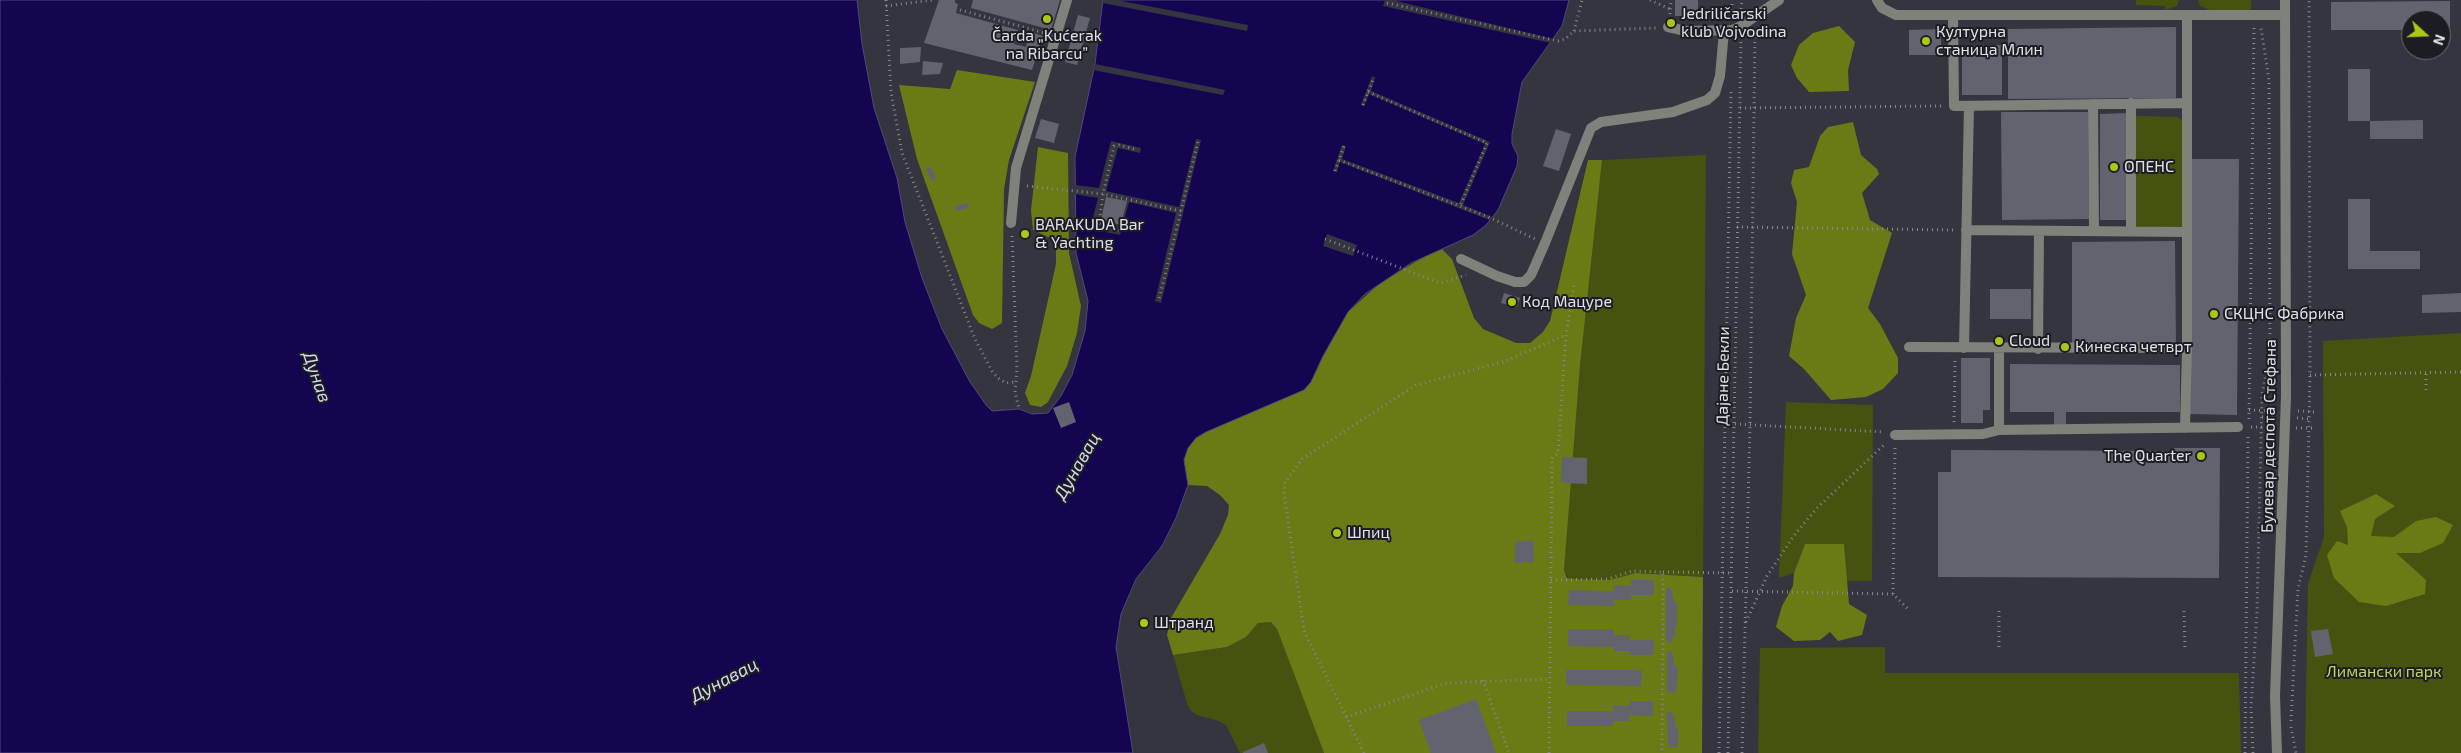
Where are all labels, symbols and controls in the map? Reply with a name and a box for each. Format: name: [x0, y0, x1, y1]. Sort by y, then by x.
place label: Jedriličarski klub Vojvodina: [1681, 4, 1787, 42]
north arrow: [2401, 10, 2451, 60]
marker: Čarda „Kućerak na Ribarcu”: [1041, 13, 1053, 25]
marker: Jedriličarski klub Vojvodina: [1665, 17, 1677, 29]
place label: Културна станица Млин: [1936, 22, 2043, 60]
place label: Čarda „Kućerak na Ribarcu”: [992, 26, 1102, 64]
text: N: [2430, 32, 2449, 48]
marker: Културна станица Млин: [1920, 35, 1932, 47]
place label: ОПЕНС: [2124, 157, 2174, 177]
marker: ОПЕНС: [2108, 161, 2120, 173]
place label: BARAKUDA Bar & Yachting: [1035, 215, 1144, 253]
marker: BARAKUDA Bar & Yachting: [1019, 228, 1031, 240]
place label: Код Мацуре: [1522, 292, 1612, 312]
marker: Код Мацуре: [1506, 296, 1518, 308]
place label: СКЦНС Фабрика: [2224, 304, 2344, 324]
marker: СКЦНС Фабрика: [2208, 308, 2220, 320]
street label: Дајане Бекли: [1713, 326, 1733, 426]
place label: Cloud: [2009, 331, 2050, 351]
marker: Cloud: [1993, 335, 2005, 347]
place label: Кинеска четврт: [2075, 337, 2191, 357]
street label: Булевар деспота Стефана: [2258, 339, 2280, 533]
marker: Кинеска четврт: [2059, 341, 2071, 353]
water label: Дунав: [298, 349, 336, 405]
water label: Дунавац: [1049, 429, 1105, 503]
place label: The Quarter: [2104, 446, 2191, 466]
marker: The Quarter: [2195, 450, 2207, 462]
place label: Шпиц: [1347, 523, 1390, 543]
marker: Шпиц: [1331, 527, 1343, 539]
place label: Штранд: [1154, 613, 1214, 633]
marker: Штранд: [1138, 617, 1150, 629]
water label: Дунавац: [686, 653, 762, 707]
park label: Лимански парк: [2326, 662, 2442, 682]

